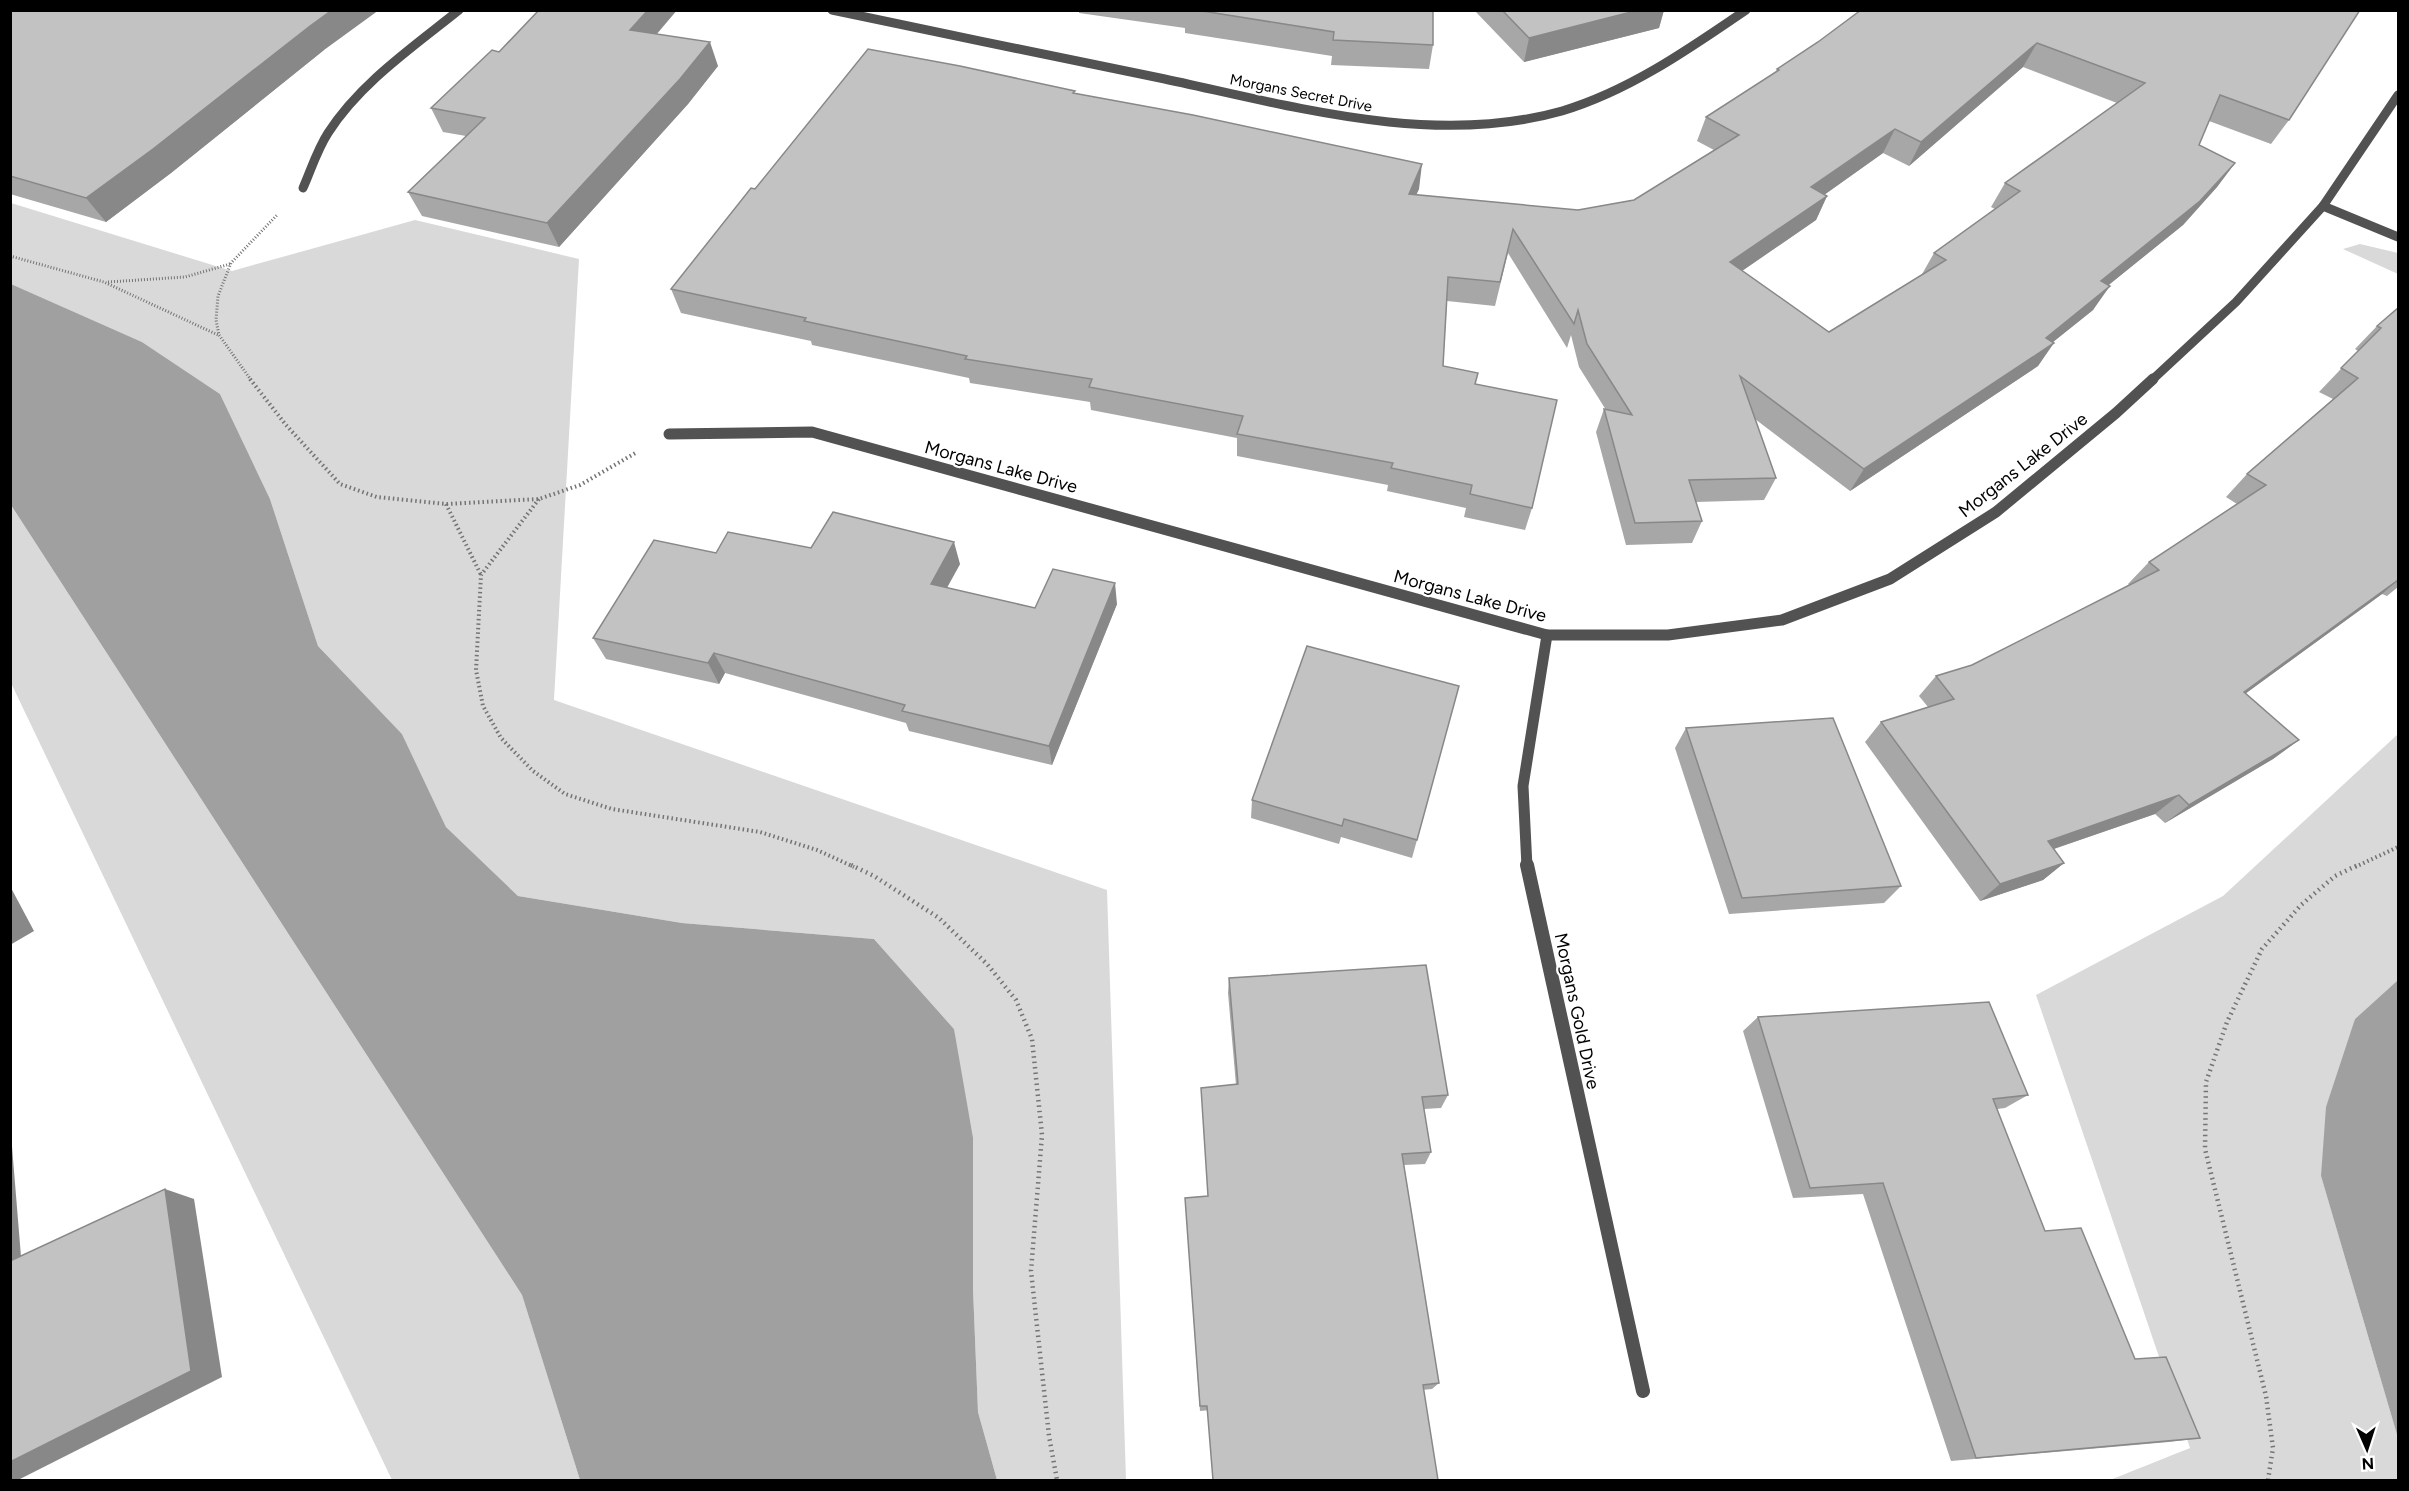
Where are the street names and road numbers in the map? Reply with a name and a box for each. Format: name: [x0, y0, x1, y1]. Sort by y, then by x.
street label: Morgans Secret Drive: [1228, 70, 1374, 116]
street label: Morgans Lake Drive: [1954, 408, 2092, 522]
street label: Morgans Lake Drive: [922, 436, 1080, 498]
street label: Morgans Lake Drive: [1391, 565, 1549, 627]
street label: Morgans Gold Drive: [1550, 931, 1604, 1091]

